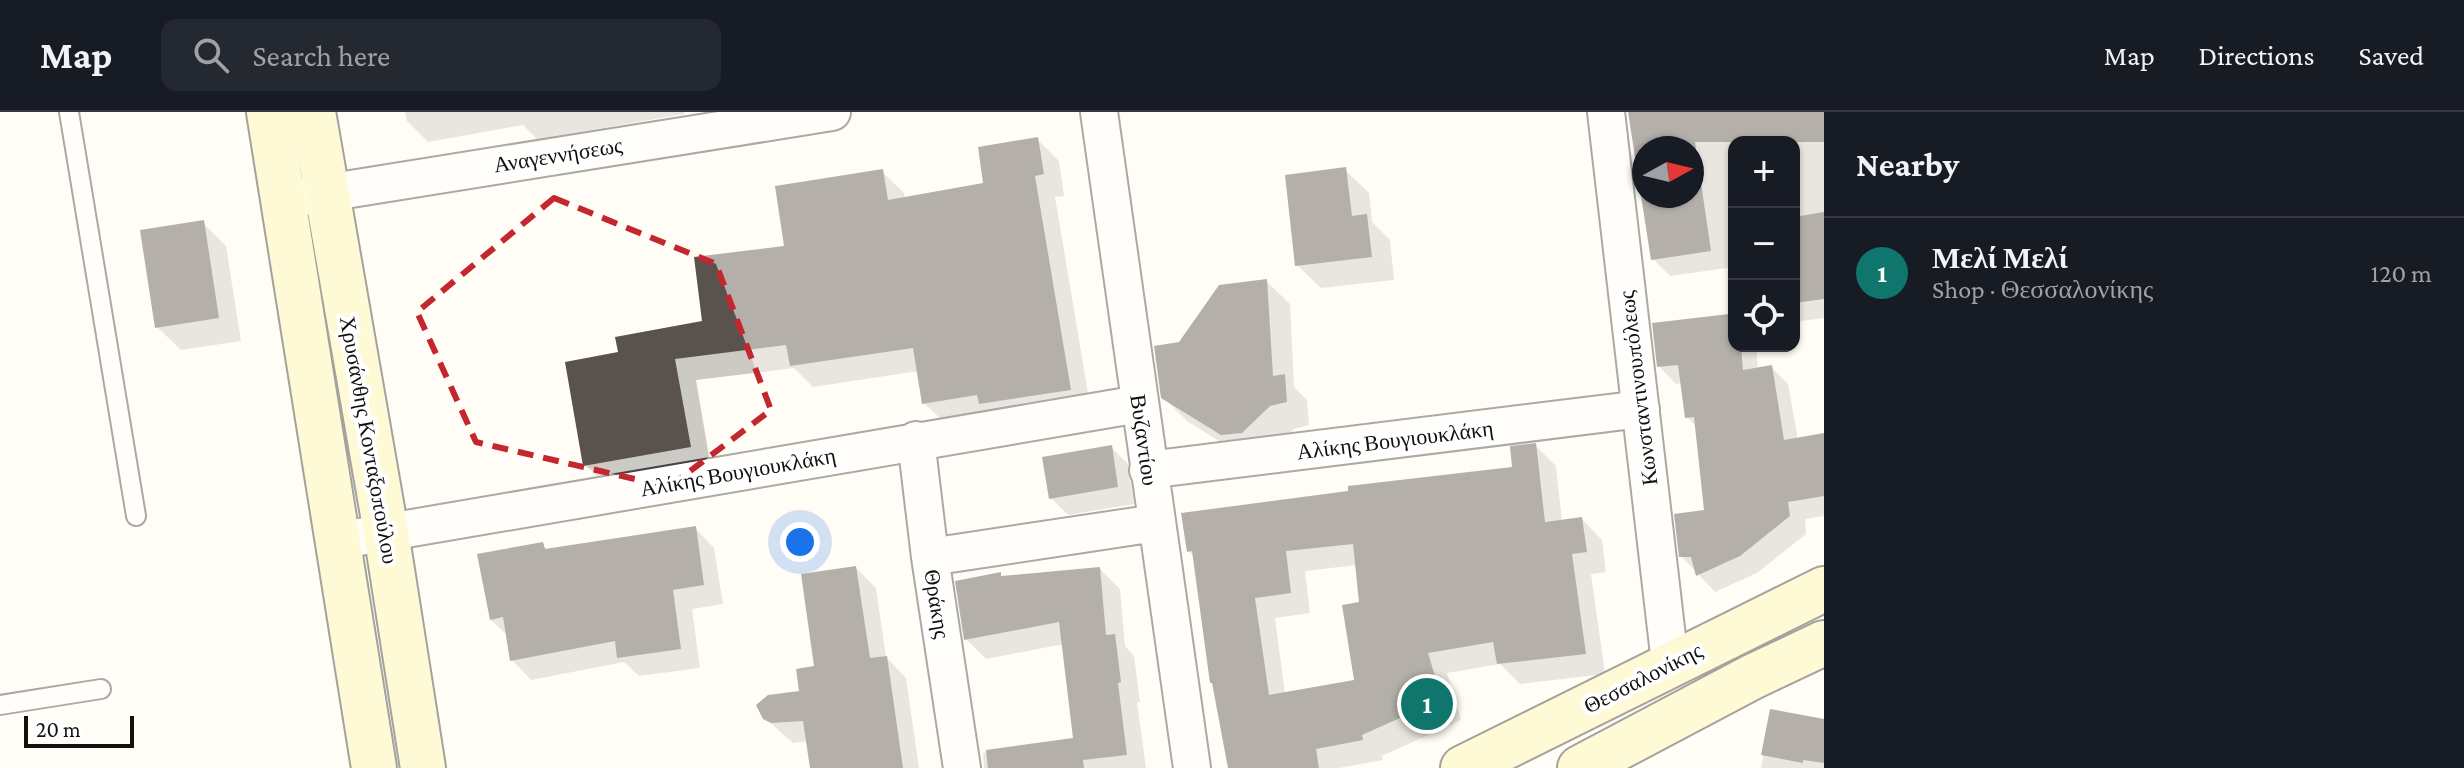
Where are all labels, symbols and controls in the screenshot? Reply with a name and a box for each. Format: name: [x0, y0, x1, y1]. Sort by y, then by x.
search box: [161, 19, 721, 91]
icon: search: [189, 33, 233, 77]
text: Map: [40, 34, 113, 76]
text: Search here: [253, 39, 390, 72]
text: Map: [2104, 40, 2155, 71]
text: Directions: [2199, 40, 2314, 71]
text: Saved: [2358, 40, 2424, 71]
street label: Αναγεννήσεως: [492, 132, 624, 178]
north arrow: [1632, 136, 1704, 208]
map controls: [1728, 136, 1800, 352]
button: +: [1728, 136, 1800, 208]
text: Nearby: [1856, 146, 1959, 183]
button: −: [1728, 208, 1800, 280]
text: Μελί Μελί: [1932, 241, 2068, 274]
text: 1: [1877, 259, 1887, 288]
text: 120 m: [2371, 259, 2432, 288]
text: Shop · Θεσσαλονίκης: [1932, 275, 2153, 304]
button: locate: [1728, 280, 1800, 352]
street label: Κωνσταντινουπόλεως: [1614, 289, 1662, 487]
street label: Χρυσάνθης Κονταξοπούλου: [335, 314, 403, 566]
street label: Βυζαντίου: [1125, 393, 1163, 487]
street label: Αλίκης Βουγιουκλάκη: [1295, 416, 1495, 464]
street label: Αλίκης Βουγιουκλάκη: [638, 443, 838, 501]
your location: [780, 522, 820, 562]
street label: Θράκης: [919, 568, 955, 641]
street label: Θεσσαλονίκης: [1580, 637, 1706, 718]
pin: 1: [1401, 674, 1453, 734]
scale bar: [24, 712, 134, 748]
text: 20 m: [36, 717, 81, 742]

